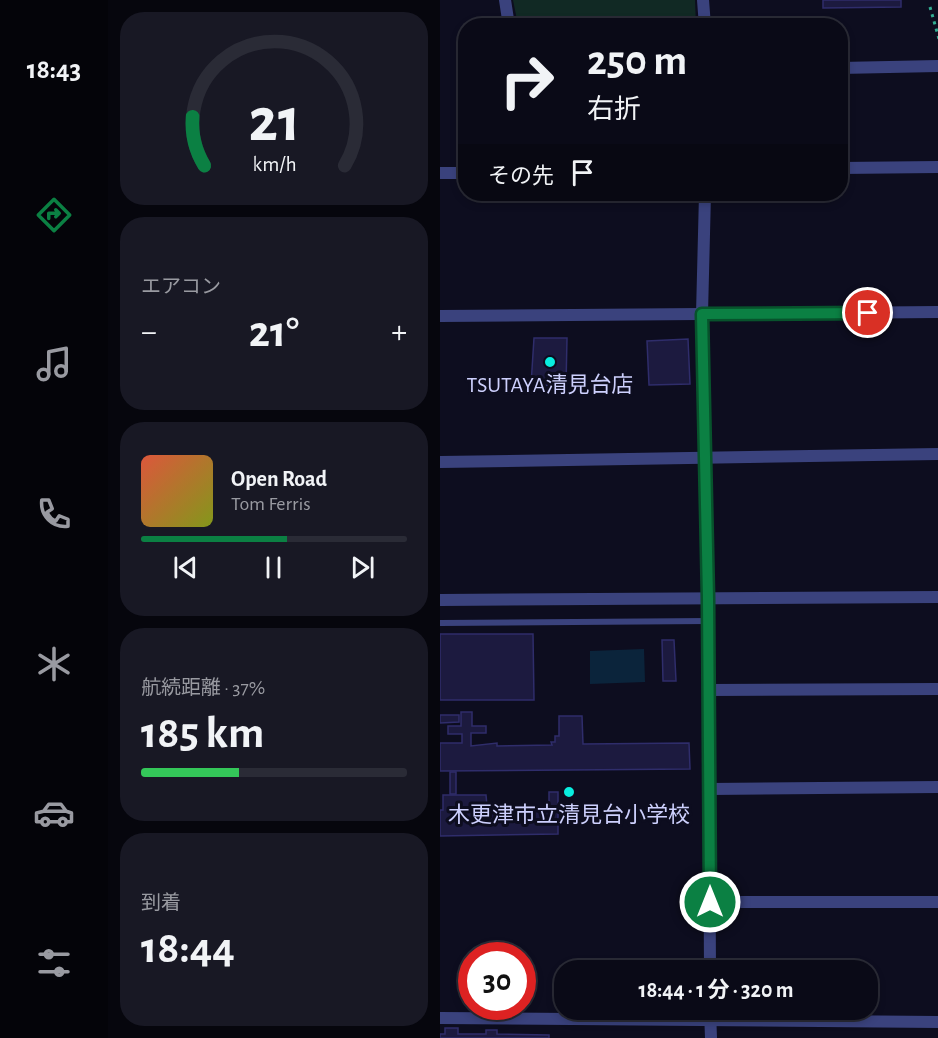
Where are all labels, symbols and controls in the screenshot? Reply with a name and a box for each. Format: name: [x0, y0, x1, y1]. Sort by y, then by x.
text: 250 m: [587, 40, 687, 82]
icon: right: [488, 42, 566, 120]
text: 18:43: [27, 56, 81, 83]
text: 21: [248, 90, 300, 152]
text: 右折: [587, 96, 641, 123]
text: km/h: [252, 154, 296, 175]
icon: arrive: [566, 156, 599, 189]
text: その先: [488, 165, 554, 187]
icon: directions: [33, 194, 75, 236]
text: エアコン: [141, 277, 221, 297]
pin: [842, 287, 893, 338]
icon: arrive: [851, 296, 884, 329]
text: 21°: [249, 310, 299, 355]
text: −: [141, 316, 157, 349]
text: +: [391, 316, 407, 349]
icon: music: [33, 343, 75, 385]
marker: TSUTAYA清見台店: [543, 355, 557, 369]
place label: TSUTAYA清見台店: [466, 373, 634, 396]
text: Open Road: [231, 468, 327, 490]
icon: phone: [33, 493, 75, 535]
text: Tom Ferris: [231, 494, 311, 514]
icon: previous: [169, 551, 202, 584]
icon: pause: [257, 551, 290, 584]
icon: next: [346, 551, 379, 584]
icon: climate: [33, 643, 75, 685]
text: 航続距離 · 37%: [141, 678, 265, 698]
text: 185 km: [141, 711, 264, 756]
marker: 木更津市立清見台小学校: [562, 785, 576, 799]
icon: car: [33, 792, 75, 834]
place label: 木更津市立清見台小学校: [448, 803, 690, 826]
position arrow: [678, 870, 742, 934]
text: 到着: [141, 893, 181, 913]
text: 18:44: [141, 926, 235, 971]
icon: filters: [33, 942, 75, 984]
speed limit sign: 30: [458, 942, 536, 1020]
text: 18:44 · 1 分 · 320 m: [639, 979, 793, 1001]

